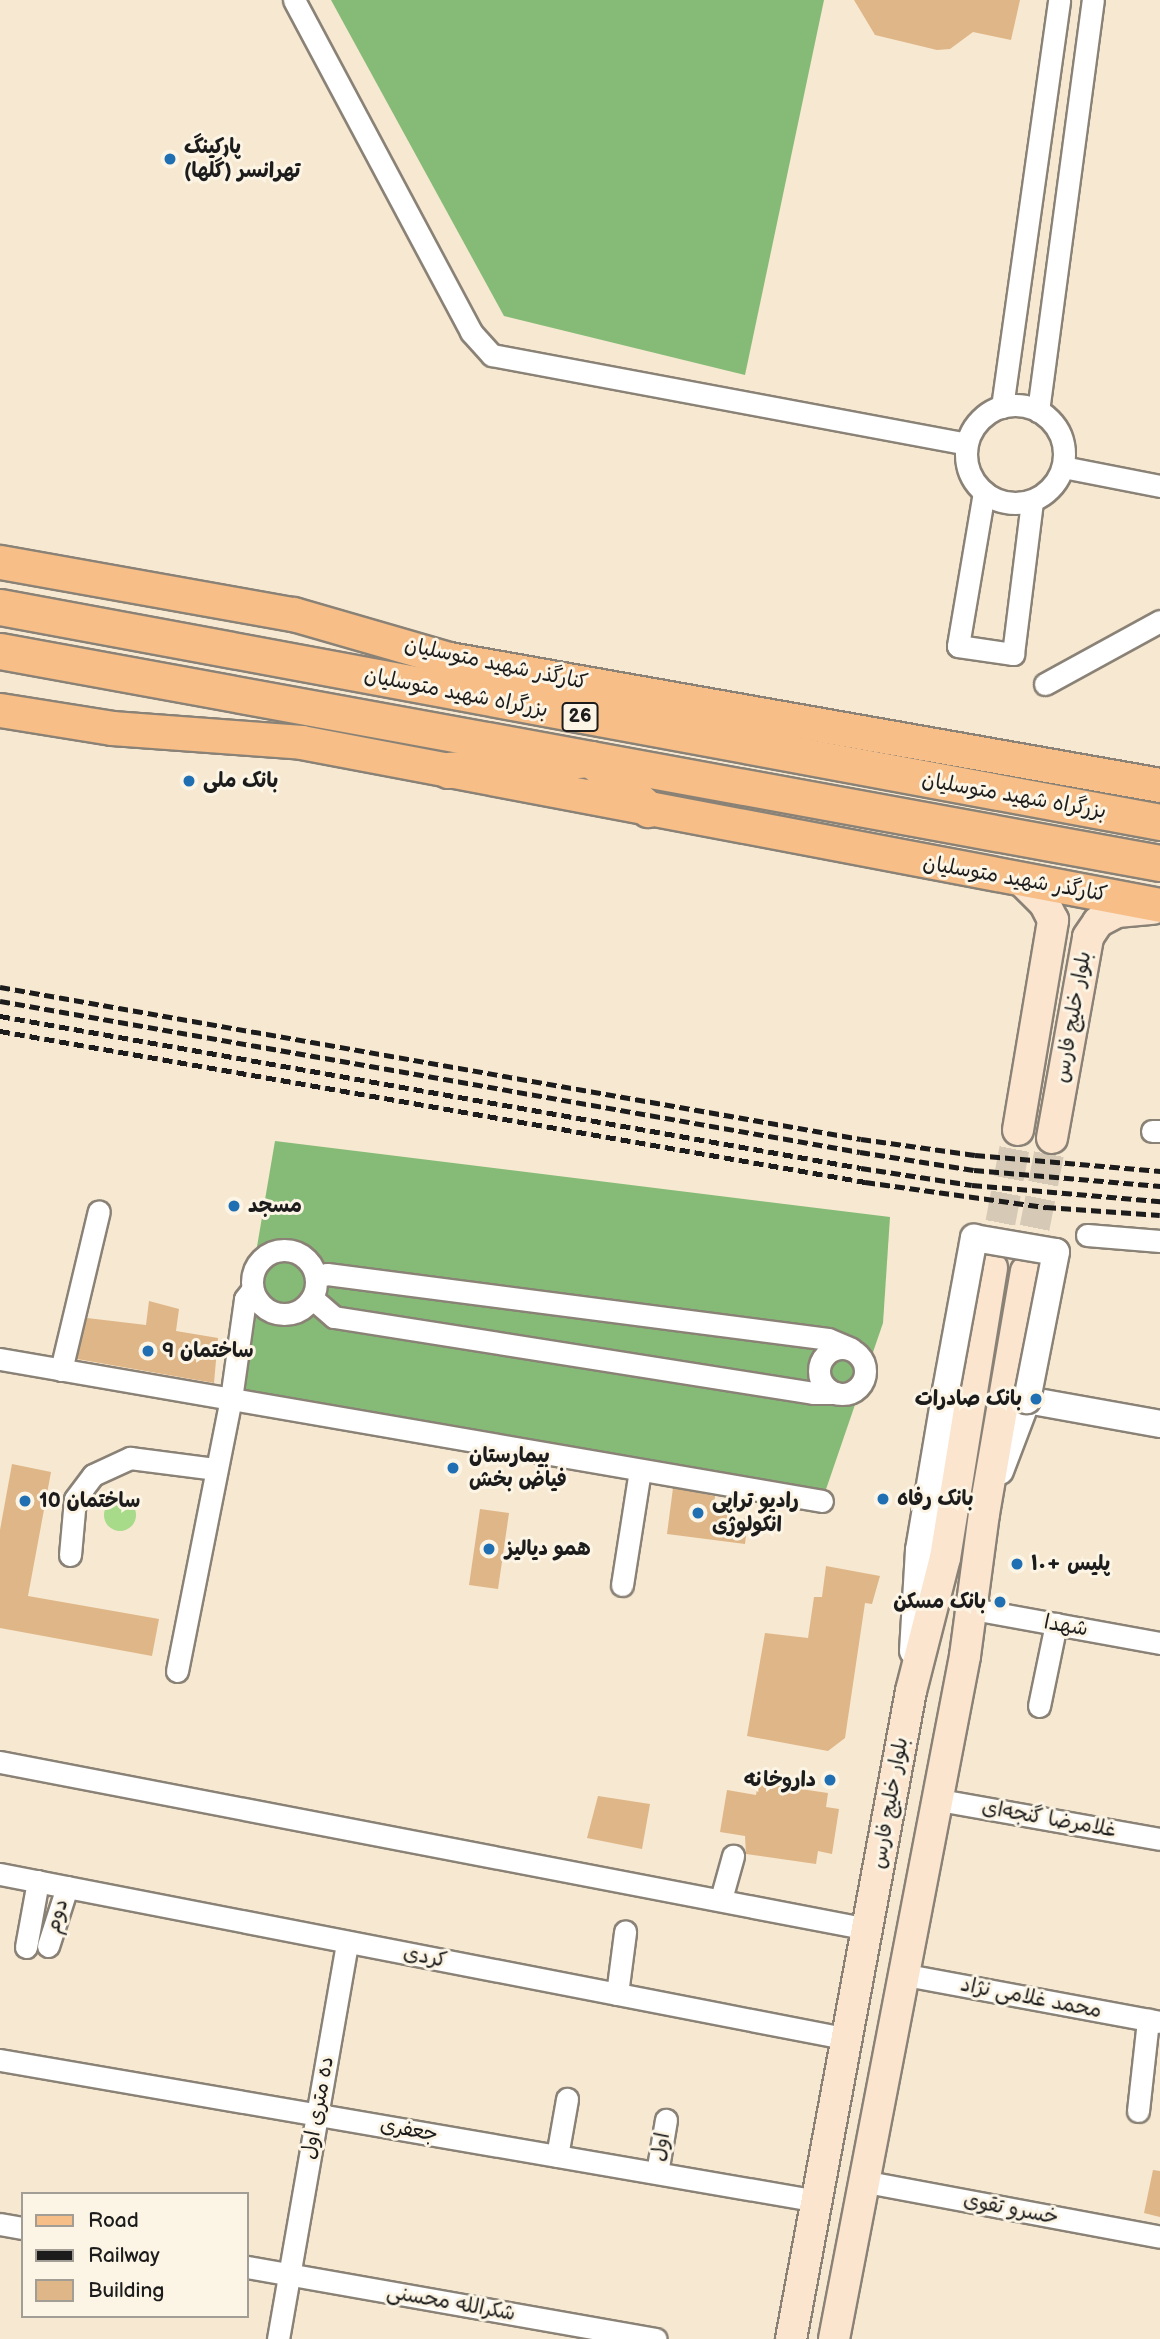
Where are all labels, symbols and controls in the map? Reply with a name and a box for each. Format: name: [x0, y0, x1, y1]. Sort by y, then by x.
place label: پارکینگ تهرانسر (گلها): [184, 134, 300, 184]
marker: پارکینگ تهرانسر (گلها): [162, 151, 178, 167]
street label: کنارگذر شهید متوسلیان: [402, 632, 590, 696]
street label: بزرگراه شهید متوسلیان: [362, 663, 550, 723]
road number: 26: [561, 702, 599, 732]
street label: بزرگراه شهید متوسلیان: [920, 767, 1108, 825]
place label: بانک ملی: [203, 768, 278, 794]
marker: بانک ملی: [181, 773, 197, 789]
street label: کنارگذر شهید متوسلیان: [921, 850, 1109, 908]
street label: بلوار خلیج فارس: [1049, 949, 1097, 1085]
place label: مسجد: [248, 1193, 302, 1219]
marker: مسجد: [226, 1198, 242, 1214]
place label: ساختمان 9: [162, 1338, 254, 1364]
marker: ساختمان 9: [140, 1343, 156, 1359]
place label: بانک صادرات: [915, 1386, 1022, 1412]
marker: بانک صادرات: [1028, 1391, 1044, 1407]
place label: بیمارستان فیاض بخش: [469, 1443, 567, 1493]
marker: بیمارستان فیاض بخش: [443, 1458, 463, 1478]
place label: بانک رفاه: [897, 1486, 973, 1512]
place label: ساختمان 10: [39, 1488, 140, 1514]
place label: رادیو تراپی انکولوژی: [712, 1488, 799, 1538]
marker: بانک رفاه: [875, 1491, 891, 1507]
marker: ساختمان 10: [17, 1493, 33, 1509]
marker: رادیو تراپی انکولوژی: [690, 1505, 706, 1521]
place label: همو دیالیز: [505, 1536, 591, 1562]
marker: همو دیالیز: [479, 1539, 499, 1559]
place label: پلیس +۱۰: [1031, 1551, 1110, 1577]
marker: پلیس +۱۰: [1009, 1556, 1025, 1572]
place label: بانک مسکن: [893, 1589, 986, 1615]
marker: بانک مسکن: [992, 1594, 1008, 1610]
street label: شهدا: [1042, 1610, 1090, 1642]
street label: بلوار خلیج فارس: [866, 1735, 914, 1871]
place label: داروخانه: [744, 1767, 816, 1793]
marker: داروخانه: [822, 1772, 838, 1788]
street label: غلامرضا گنجه‌ای: [980, 1795, 1118, 1843]
street label: دوم: [40, 1896, 74, 1936]
street label: کردی: [401, 1940, 449, 1974]
street label: محمد غلامی نژاد: [958, 1972, 1104, 2024]
street label: ده متری اول: [297, 2054, 339, 2162]
street label: جعفری: [378, 2113, 440, 2147]
street label: اول: [646, 2131, 676, 2163]
street label: خسرو تقوی: [961, 2187, 1061, 2231]
legend: [21, 2192, 248, 2318]
text: Road: [88, 2208, 139, 2233]
text: Railway: [88, 2243, 160, 2268]
text: Building: [88, 2278, 164, 2303]
street label: شکرالله محسنی: [385, 2279, 517, 2327]

